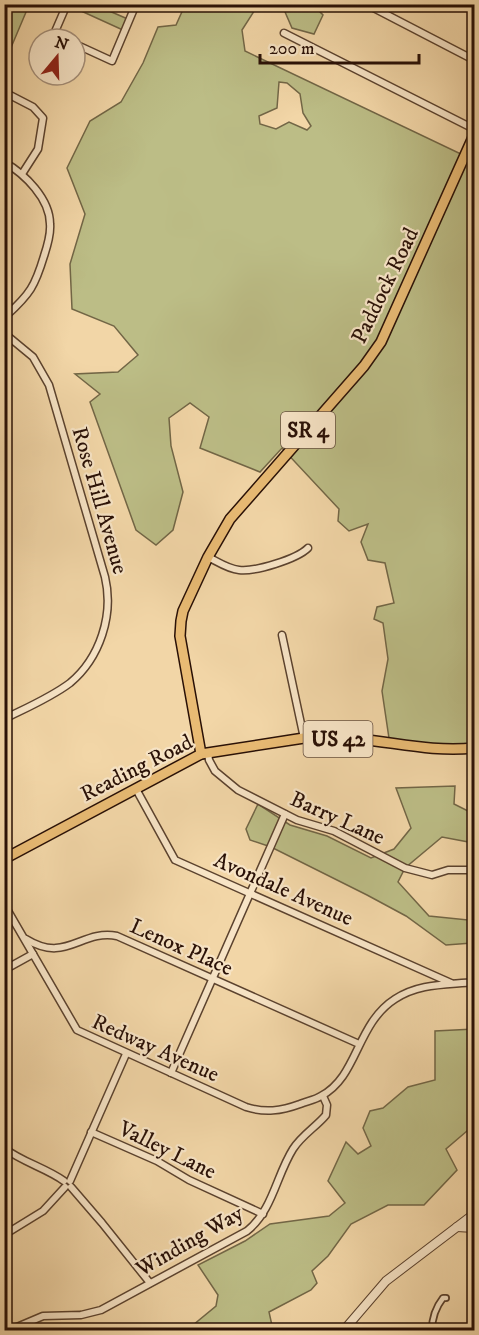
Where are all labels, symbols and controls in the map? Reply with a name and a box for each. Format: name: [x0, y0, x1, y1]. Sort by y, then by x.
north arrow: [27, 27, 87, 87]
scale bar: [260, 27, 419, 65]
text: N: [52, 32, 71, 55]
text: 200 m: [269, 38, 315, 60]
street label: Paddock Road: [346, 223, 425, 348]
road number: SR 4: [281, 412, 335, 448]
street label: Rose Hill Avenue: [66, 424, 133, 577]
road number: US 42: [304, 721, 372, 757]
street label: Reading Road: [76, 729, 197, 808]
street label: Barry Lane: [286, 786, 389, 851]
street label: Avondale Avenue: [210, 847, 357, 932]
street label: Lenox Place: [126, 913, 237, 982]
street label: Redway Avenue: [88, 1008, 223, 1088]
street label: Valley Lane: [113, 1115, 220, 1186]
street label: Winding Way: [130, 1200, 249, 1283]

